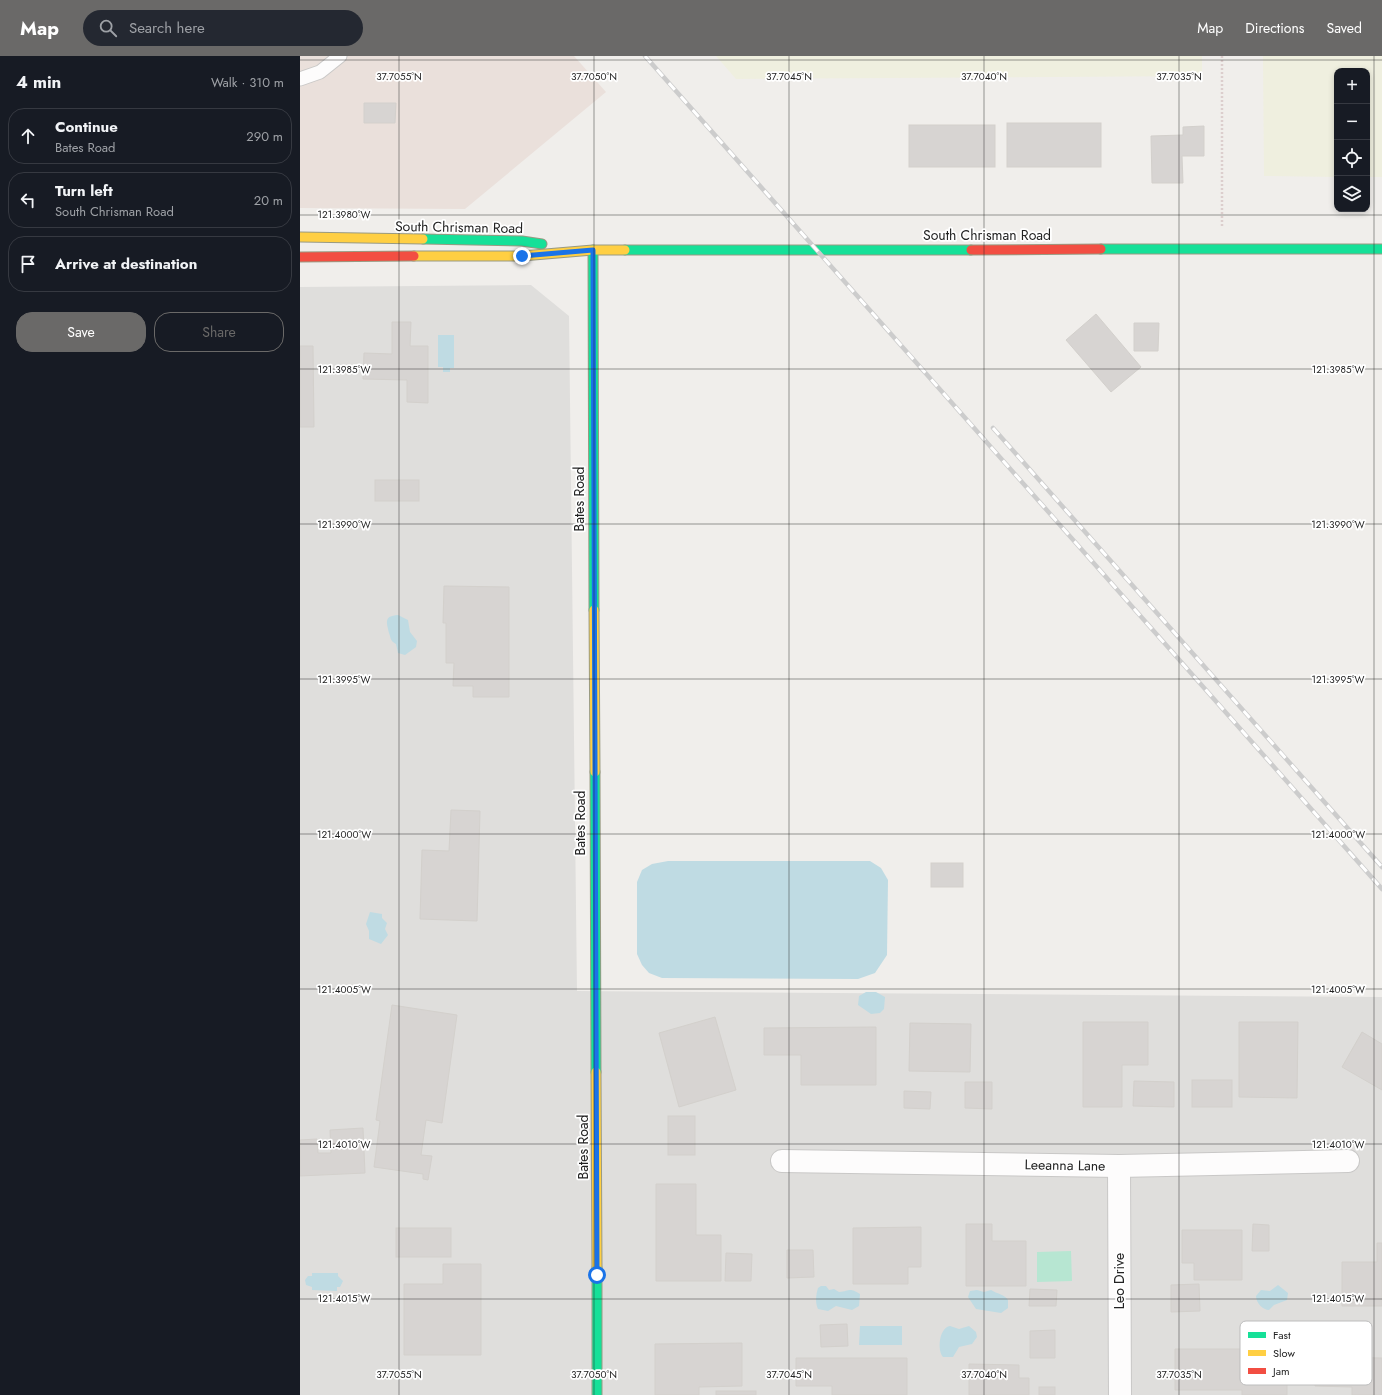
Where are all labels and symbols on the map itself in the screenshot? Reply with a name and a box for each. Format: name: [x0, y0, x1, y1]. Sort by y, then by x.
text: 37.7055°N: [376, 69, 422, 84]
text: 37.7050°N: [571, 69, 617, 84]
text: 37.7045°N: [766, 69, 812, 84]
text: 37.7040°N: [961, 69, 1007, 84]
text: 37.7035°N: [1156, 69, 1202, 84]
text: 121.3980°W: [317, 207, 371, 222]
street label: South Chrisman Road: [395, 216, 523, 238]
street label: South Chrisman Road: [923, 225, 1051, 245]
route end: [513, 247, 531, 265]
text: 121.3985°W: [318, 362, 370, 377]
text: 121.3985°W: [1312, 362, 1364, 377]
street label: Bates Road: [569, 466, 589, 532]
text: 121.3990°W: [317, 517, 371, 532]
text: 121.3990°W: [1311, 517, 1365, 532]
text: 121.3995°W: [318, 672, 371, 687]
text: 121.3995°W: [1312, 672, 1365, 687]
street label: Bates Road: [570, 790, 590, 856]
text: 121.4000°W: [317, 827, 371, 842]
text: 121.4000°W: [1311, 827, 1365, 842]
text: 121.4005°W: [317, 982, 371, 997]
text: 121.4005°W: [1311, 982, 1365, 997]
street label: Bates Road: [573, 1114, 593, 1180]
text: 121.4010°W: [318, 1137, 370, 1152]
text: 121.4010°W: [1312, 1137, 1364, 1152]
street label: Leeanna Lane: [1024, 1154, 1106, 1176]
street label: Leo Drive: [1109, 1253, 1129, 1309]
route start: [588, 1266, 606, 1284]
text: 121.4015°W: [318, 1291, 370, 1306]
text: 121.4015°W: [1312, 1291, 1364, 1306]
legend: [1240, 1321, 1372, 1385]
text: Fast: [1273, 1327, 1291, 1343]
text: Slow: [1273, 1345, 1295, 1361]
text: Jam: [1271, 1363, 1290, 1379]
text: 37.7055°N: [376, 1367, 422, 1382]
text: 37.7050°N: [571, 1367, 617, 1382]
text: 37.7045°N: [766, 1367, 812, 1382]
text: 37.7040°N: [961, 1367, 1007, 1382]
text: 37.7035°N: [1156, 1367, 1202, 1382]

